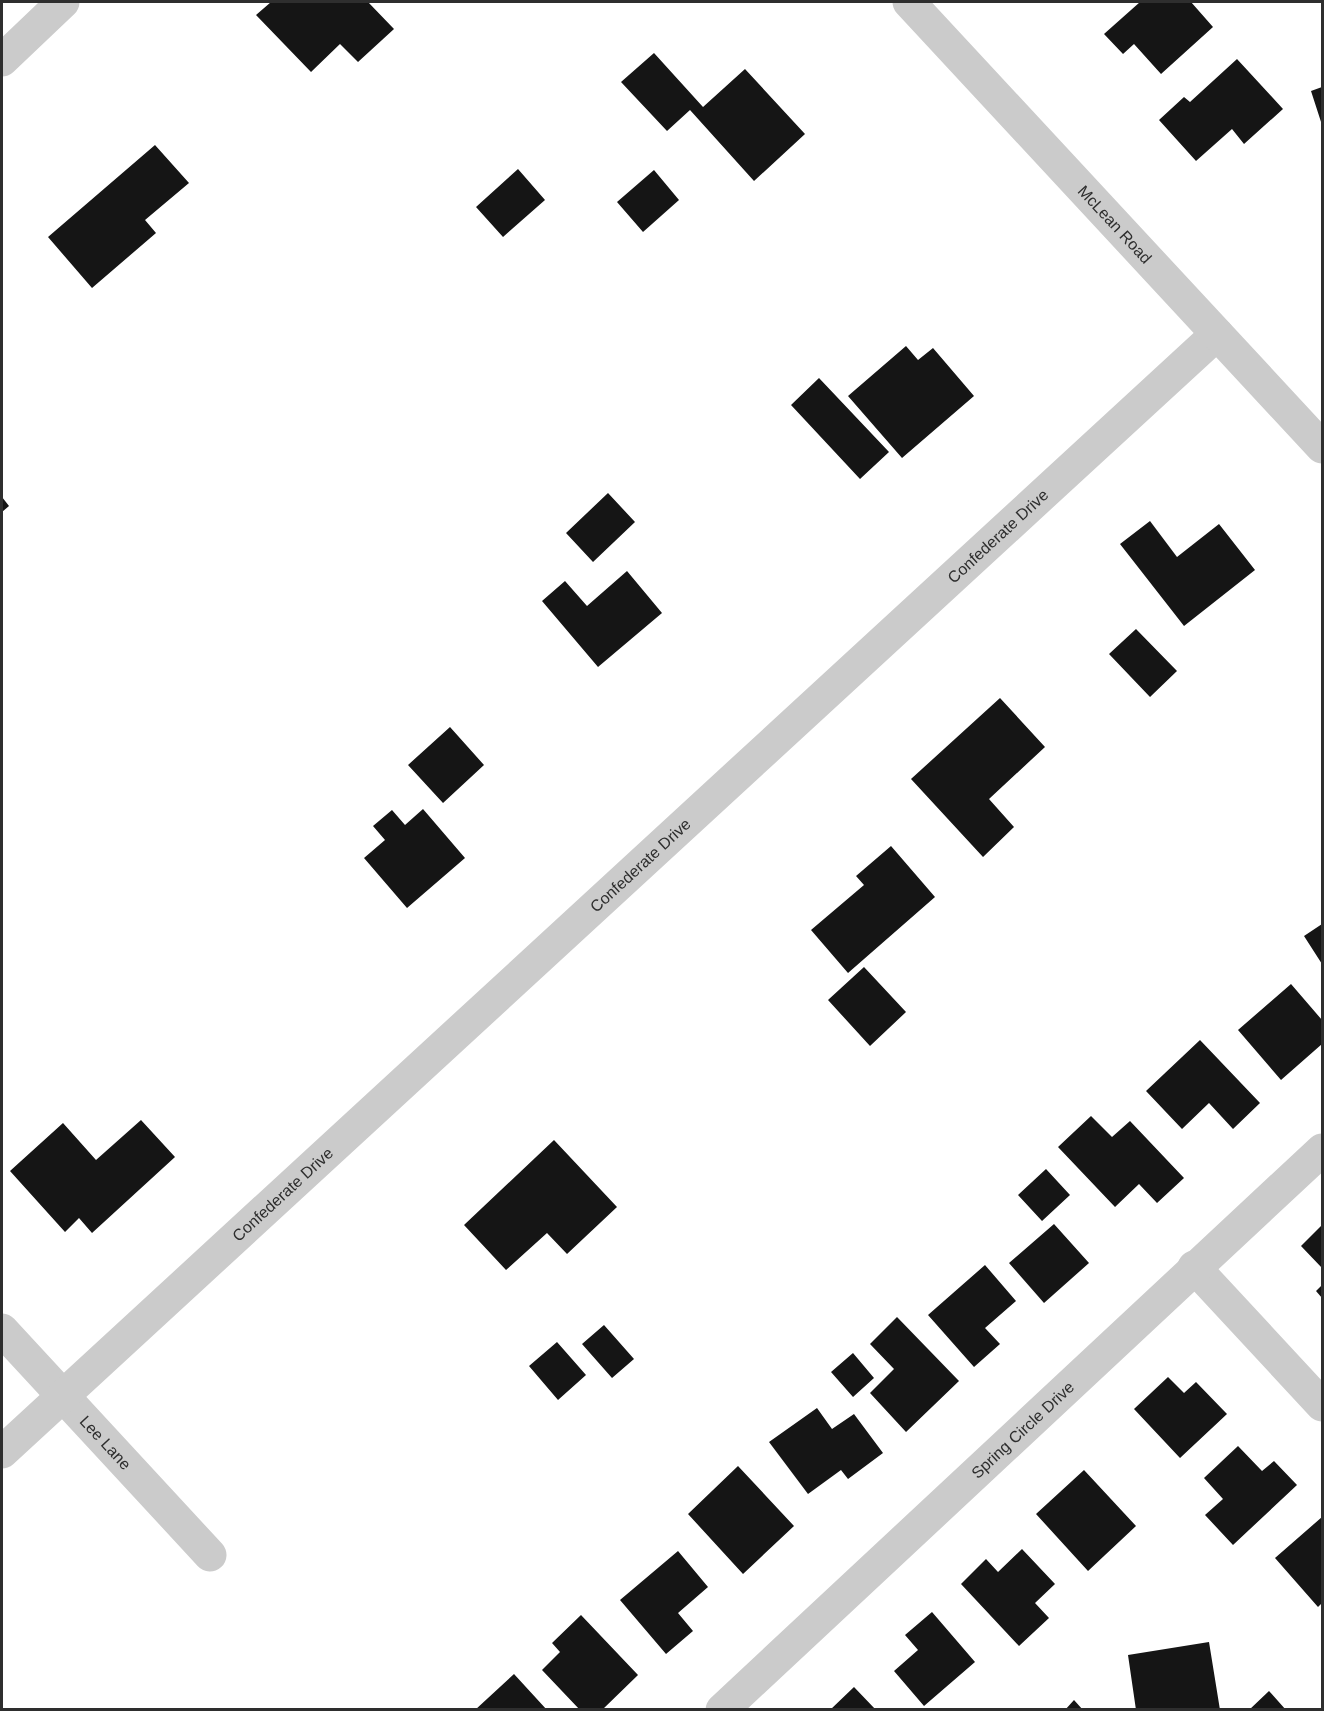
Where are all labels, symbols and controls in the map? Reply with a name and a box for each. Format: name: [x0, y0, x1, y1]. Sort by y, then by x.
street label: McLean Road: [1075, 182, 1155, 267]
street label: Confederate Drive: [944, 486, 1052, 586]
street label: Confederate Drive: [587, 815, 694, 916]
street label: Confederate Drive: [229, 1144, 336, 1245]
street label: Spring Circle Drive: [968, 1378, 1077, 1482]
street label: Lee Lane: [77, 1412, 134, 1473]

